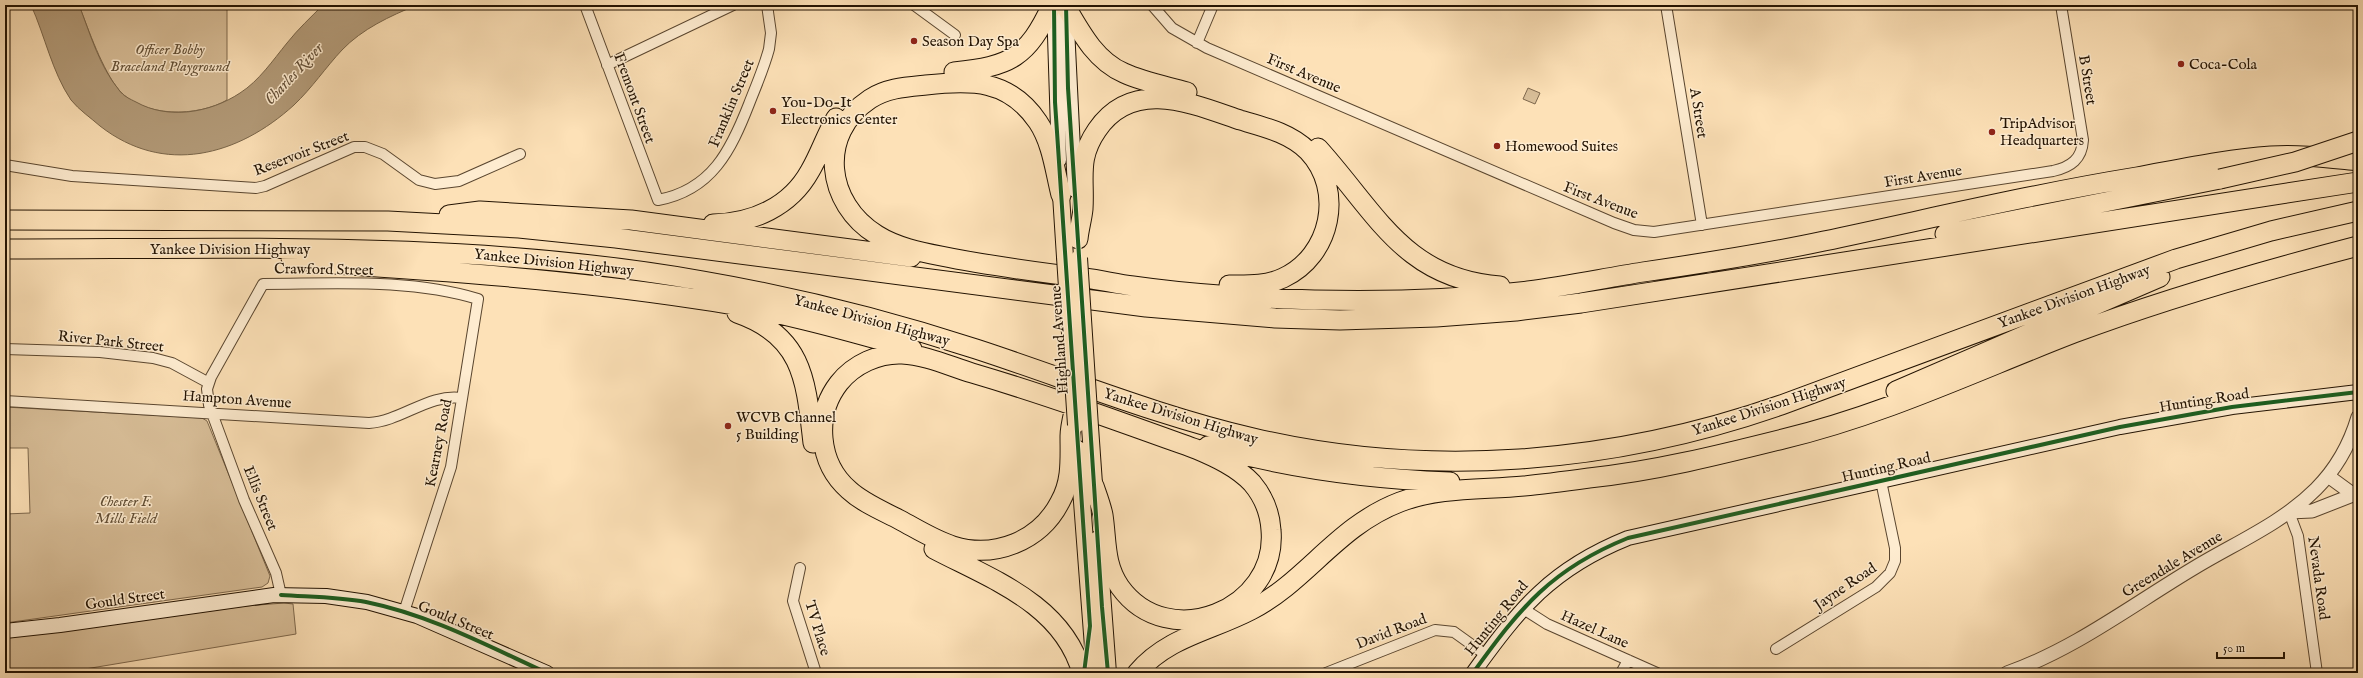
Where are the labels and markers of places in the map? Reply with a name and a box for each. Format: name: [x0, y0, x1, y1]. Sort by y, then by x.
place label: Season Day Spa: [922, 32, 1019, 51]
marker: Season Day Spa: [909, 36, 919, 46]
place label: Coca-Cola: [2189, 55, 2258, 74]
marker: Coca-Cola: [2176, 59, 2186, 69]
place label: You-Do-It Electronics Center: [781, 93, 898, 129]
marker: You-Do-It Electronics Center: [768, 106, 778, 116]
place label: TripAdvisor Headquarters: [2000, 114, 2084, 150]
marker: TripAdvisor Headquarters: [1987, 127, 1997, 137]
place label: Homewood Suites: [1505, 137, 1618, 156]
marker: Homewood Suites: [1492, 141, 1502, 151]
place label: WCVB Channel 5 Building: [736, 408, 837, 444]
marker: WCVB Channel 5 Building: [723, 421, 733, 431]

